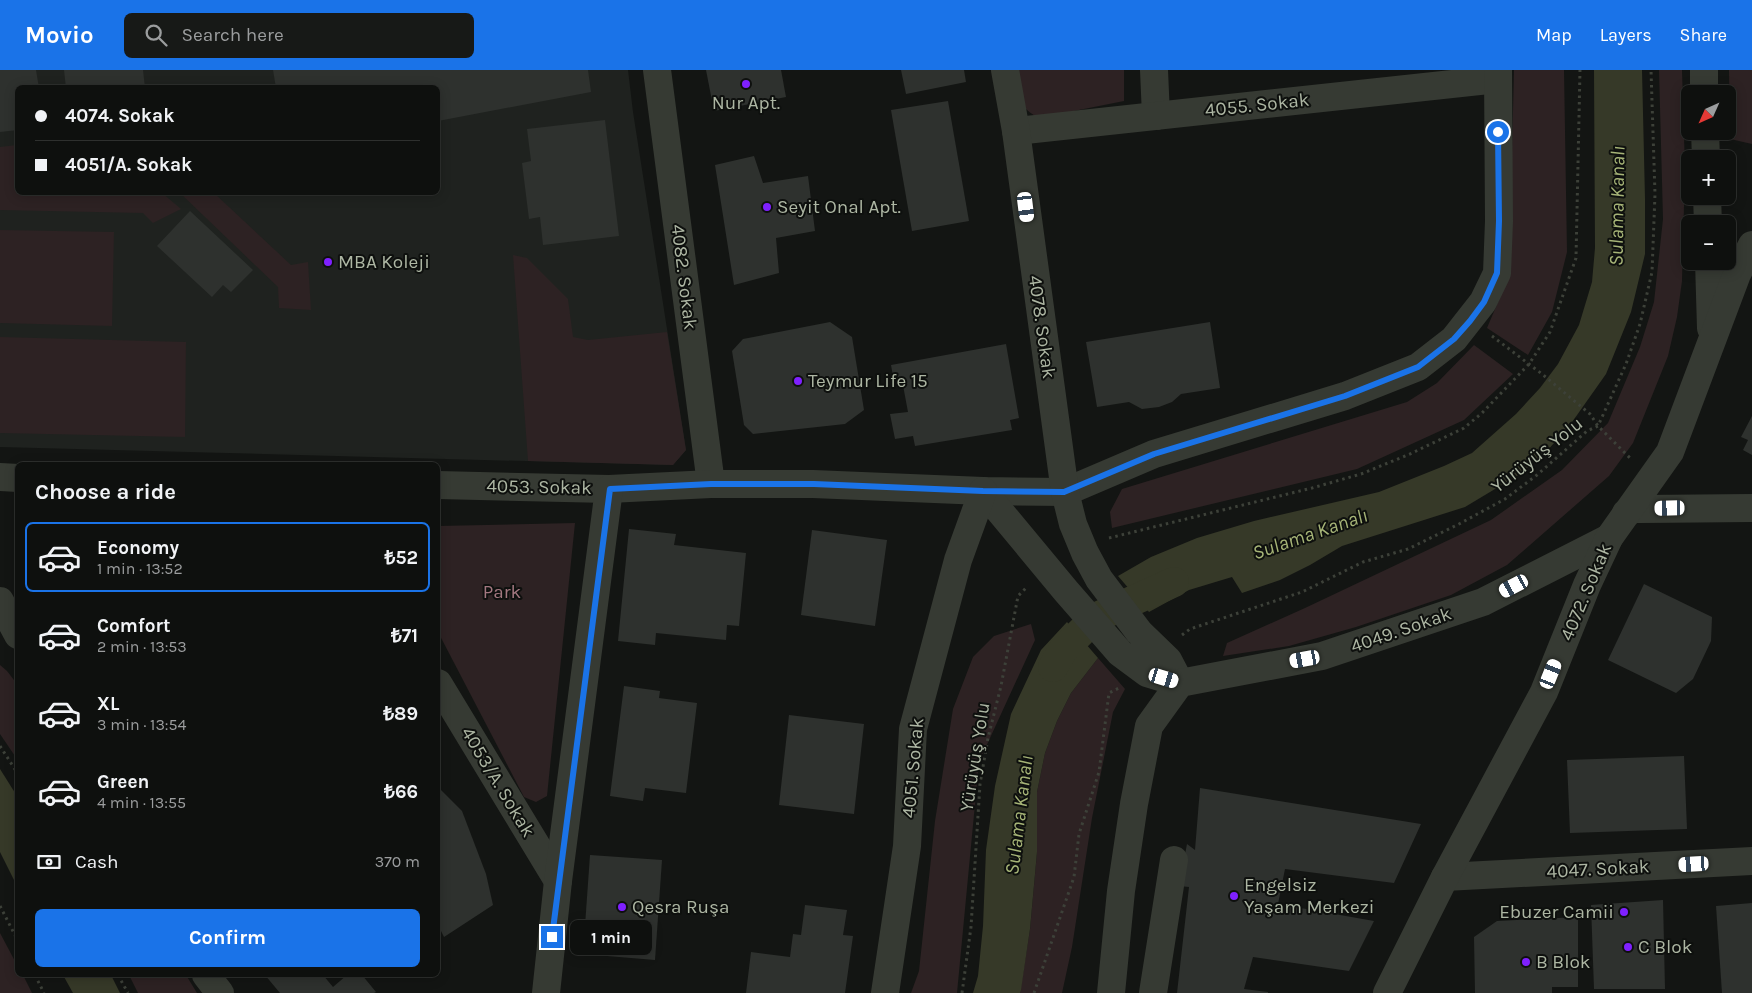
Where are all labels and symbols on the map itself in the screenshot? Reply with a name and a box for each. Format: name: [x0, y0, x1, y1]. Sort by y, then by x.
marker: Nur Apt.: [740, 78, 752, 90]
north arrow: [1681, 85, 1736, 140]
street label: 4055. Sokak: [1204, 89, 1311, 121]
place label: Nur Apt.: [712, 92, 780, 114]
route start: [1487, 121, 1509, 143]
water label: Sulama Kanalı: [1604, 146, 1630, 266]
car: [1016, 191, 1035, 223]
place label: Seyit Onal Apt.: [777, 196, 901, 218]
marker: Seyit Onal Apt.: [761, 201, 773, 213]
street label: 4082. Sokak: [667, 223, 701, 331]
place label: MBA Koleji: [338, 251, 430, 273]
marker: MBA Koleji: [322, 256, 334, 268]
street label: 4078. Sokak: [1024, 274, 1060, 380]
place label: Teymur Life 15: [808, 370, 928, 392]
marker: Teymur Life 15: [792, 375, 804, 387]
street label: Yürüyüş Yolu: [1487, 412, 1587, 498]
street label: 4053. Sokak: [486, 475, 592, 499]
car: [1654, 500, 1685, 516]
water label: Sulama Kanalı: [1249, 504, 1371, 564]
street label: 4072. Sokak: [1556, 540, 1616, 644]
car: [1497, 572, 1530, 600]
park label: Park: [483, 581, 522, 603]
street label: 4049. Sokak: [1348, 602, 1455, 658]
car: [1288, 649, 1321, 669]
car: [1538, 657, 1563, 691]
car: [1147, 666, 1180, 690]
street label: Yürüyüş Yolu: [956, 701, 994, 813]
street label: 4051. Sokak: [898, 717, 928, 819]
street label: 4053/A. Sokak: [456, 723, 540, 841]
water label: Sulama Kanalı: [1000, 754, 1038, 876]
street label: 4047. Sokak: [1546, 855, 1650, 883]
car: [1678, 856, 1709, 872]
place label: Engelsiz Yaşam Merkezi: [1244, 874, 1374, 918]
marker: Engelsiz Yaşam Merkezi: [1228, 890, 1240, 902]
place label: Qesra Ruşa: [632, 896, 730, 918]
marker: Qesra Ruşa: [616, 901, 628, 913]
place label: Ebuzer Camii: [1499, 901, 1614, 923]
marker: Ebuzer Camii: [1618, 906, 1630, 918]
callout: 1 min: [570, 920, 652, 954]
route end: [541, 926, 563, 948]
place label: C Blok: [1638, 936, 1693, 958]
marker: C Blok: [1622, 941, 1634, 953]
place label: B Blok: [1536, 951, 1591, 973]
marker: B Blok: [1520, 956, 1532, 968]

